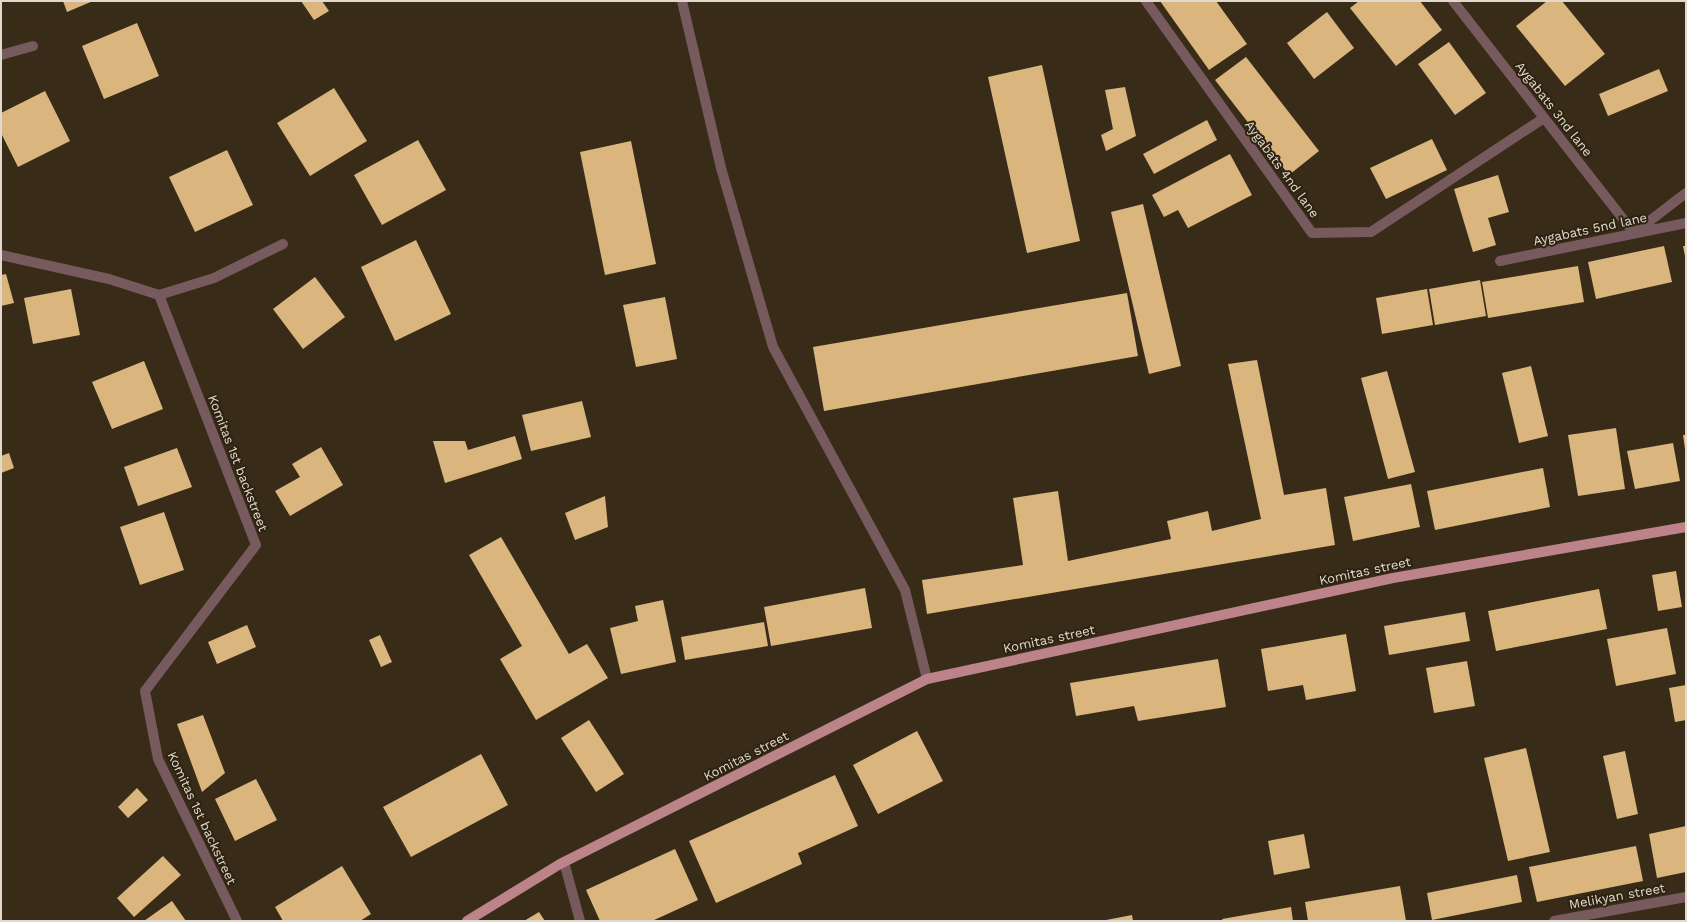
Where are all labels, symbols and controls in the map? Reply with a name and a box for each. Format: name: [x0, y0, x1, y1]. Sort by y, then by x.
street label: Aygabats 3nd lane: [1512, 59, 1596, 159]
street label: Aygabats 4nd lane: [1242, 118, 1322, 220]
street label: Aygabats 5nd lane: [1532, 210, 1648, 248]
street label: Komitas 1st backstreet: [205, 393, 271, 534]
street label: Komitas street: [1318, 554, 1413, 588]
street label: Komitas street: [1002, 622, 1097, 656]
street label: Komitas street: [701, 728, 791, 784]
street label: Komitas 1st backstreet: [165, 749, 240, 887]
street label: Melikyan street: [1568, 880, 1667, 912]

